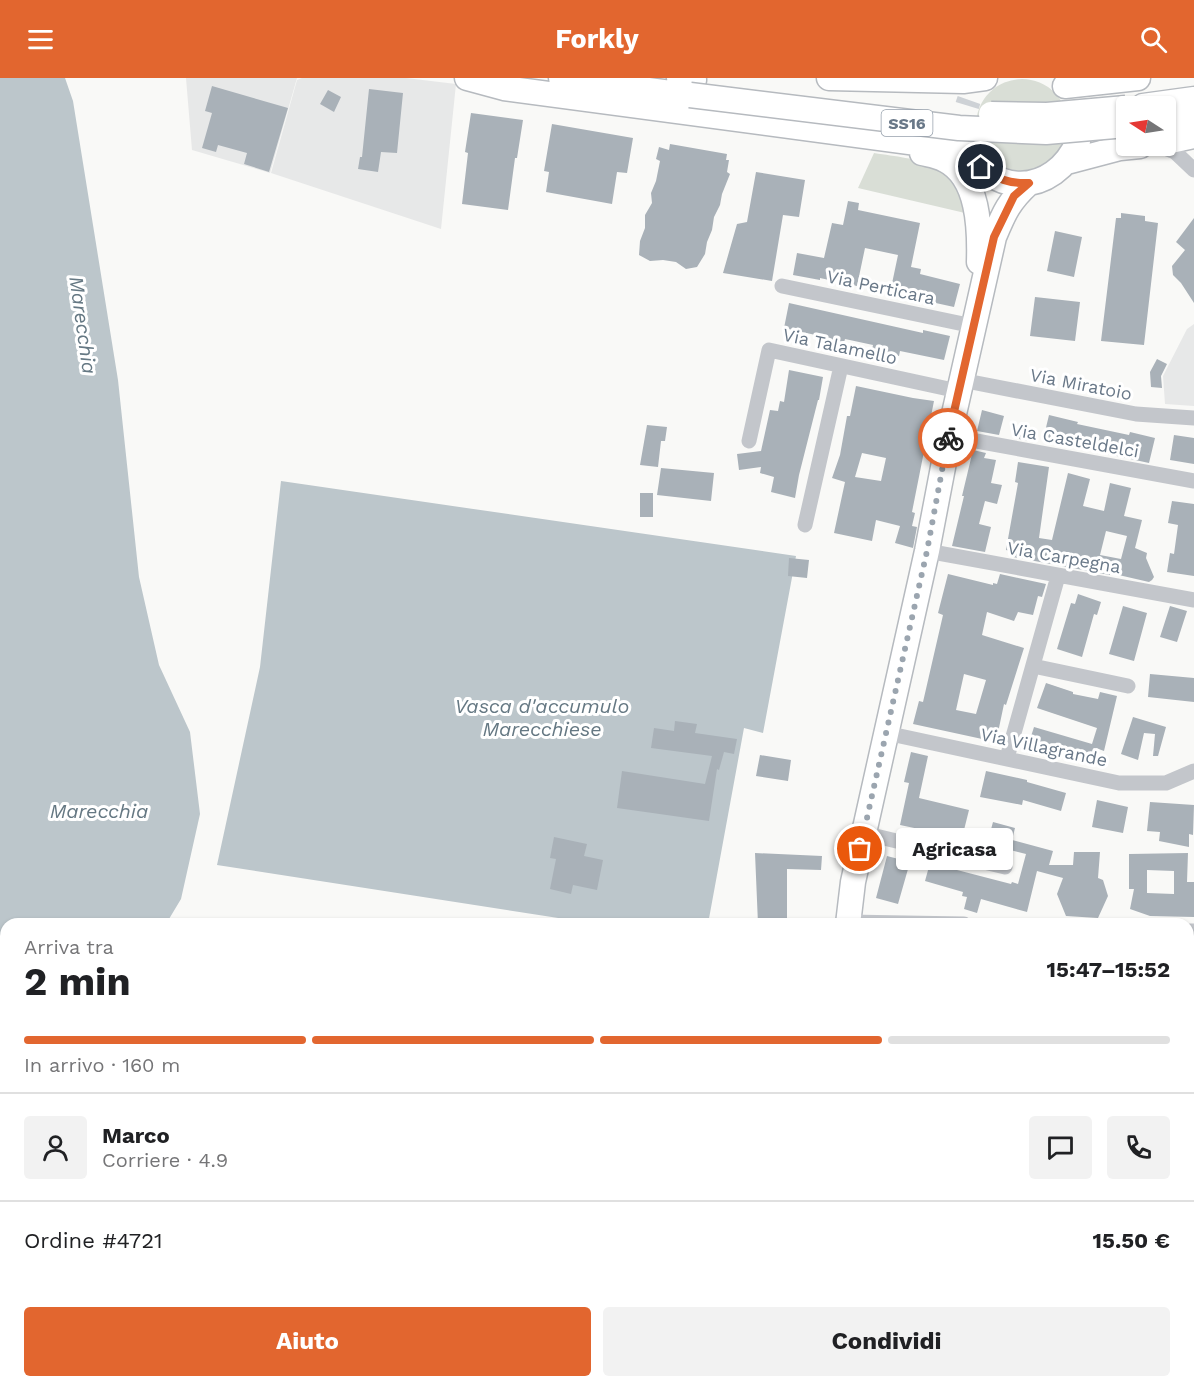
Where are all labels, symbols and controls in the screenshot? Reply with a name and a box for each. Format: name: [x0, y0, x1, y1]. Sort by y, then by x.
icon: menu: [24, 23, 57, 56]
text: Forkly: [555, 23, 639, 55]
icon: search: [1137, 23, 1170, 56]
north arrow: [1116, 96, 1176, 156]
map controls: [1116, 96, 1176, 156]
road number: SS16: [882, 110, 932, 136]
pin: [955, 141, 1006, 192]
icon: home: [964, 150, 997, 183]
street label: Via Perticara: [825, 265, 937, 309]
water label: Marecchia: [64, 275, 102, 375]
street label: Via Talamello: [781, 324, 899, 368]
street label: Via Miratoio: [1028, 364, 1134, 404]
courier: [918, 408, 978, 468]
street label: Via Casteldelci: [1009, 418, 1141, 462]
icon: bike: [932, 422, 965, 455]
street label: Via Carpegna: [1006, 537, 1122, 577]
water label: Vasca d'accumulo Marecchiese: [455, 694, 629, 741]
street label: Via Villagrande: [979, 723, 1109, 771]
water label: Marecchia: [50, 799, 148, 823]
pin: [834, 823, 885, 874]
callout: Agricasa: [896, 828, 1013, 870]
icon: bag: [843, 832, 876, 865]
text: Agricasa: [912, 837, 997, 861]
text: Arriva tra: [24, 935, 114, 959]
text: 15:47–15:52: [1047, 957, 1170, 982]
text: 2 min: [24, 959, 131, 1004]
text: In arrivo · 160 m: [24, 1053, 180, 1077]
button: person: [24, 1116, 87, 1179]
button: chat: [1029, 1116, 1092, 1179]
button: phone: [1107, 1116, 1170, 1179]
text: Marco: [102, 1123, 170, 1148]
text: Corriere · 4.9: [102, 1148, 228, 1172]
text: Ordine #4721: [24, 1228, 163, 1253]
text: 15.50 €: [1093, 1228, 1170, 1253]
button: Aiuto: [24, 1307, 591, 1376]
button: Condividi: [603, 1307, 1170, 1376]

